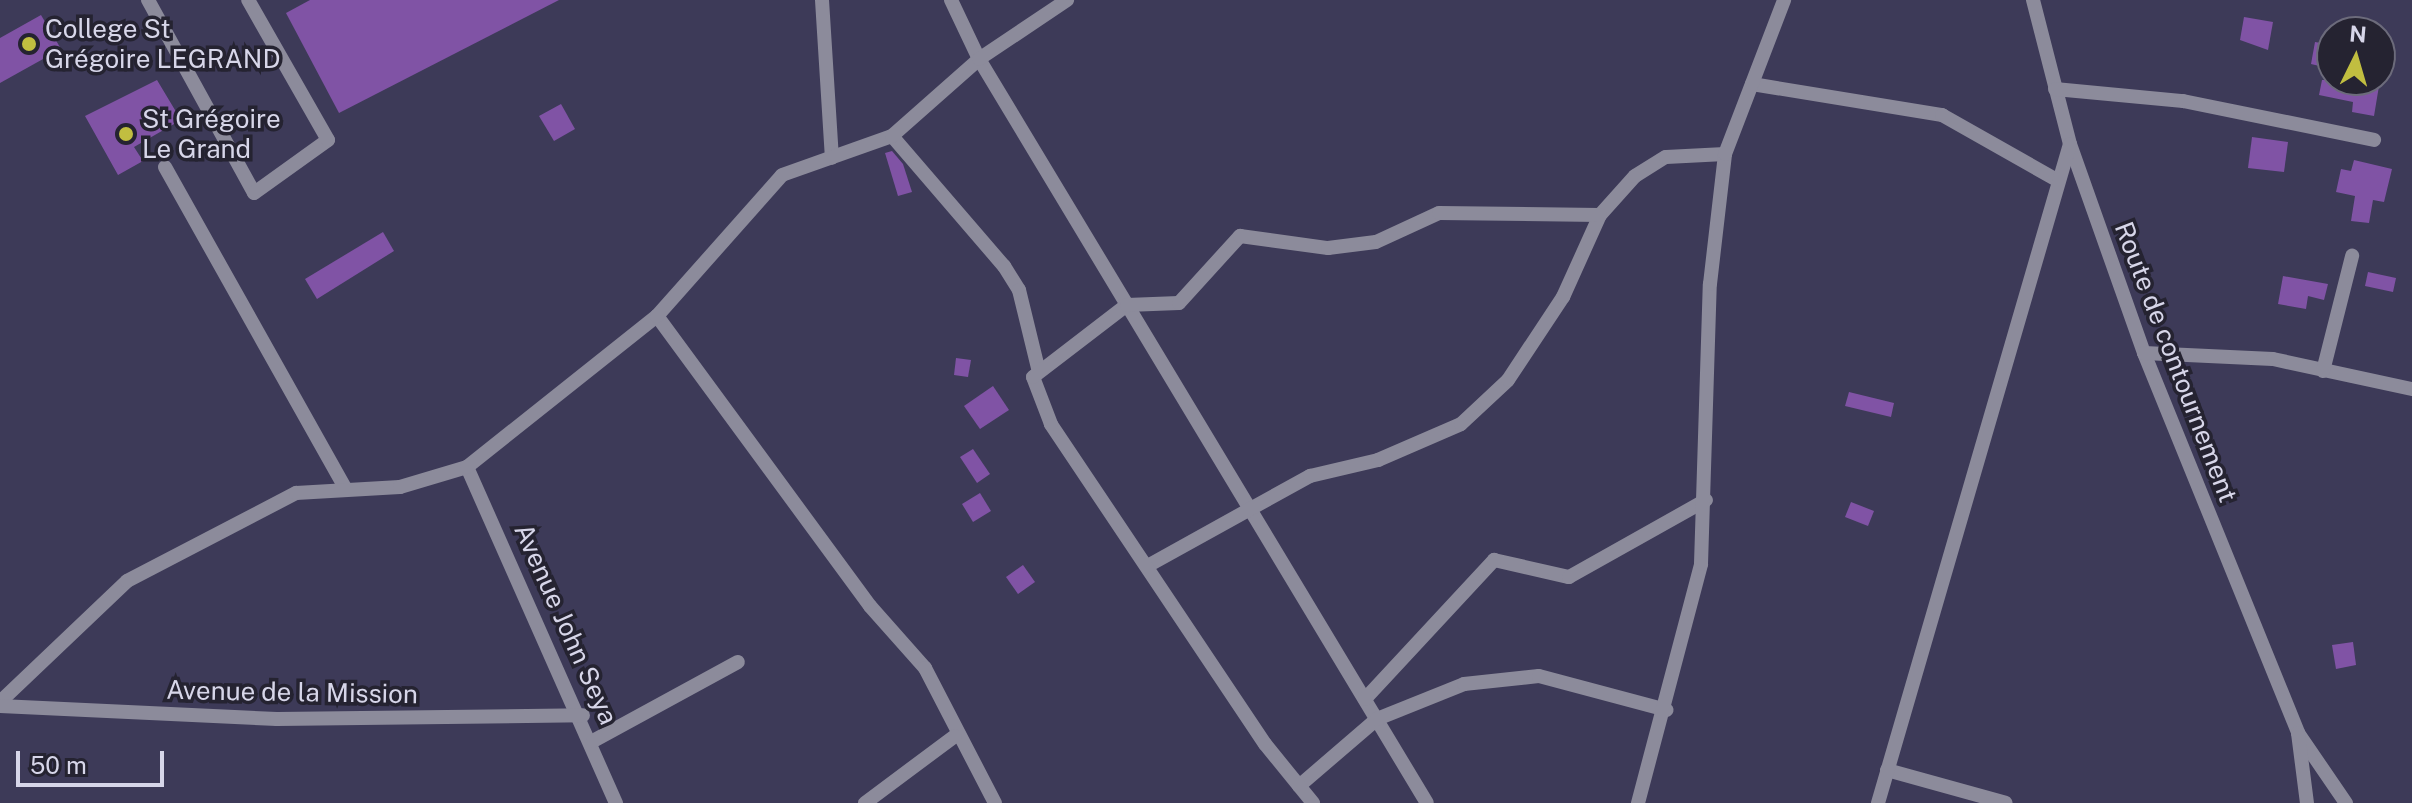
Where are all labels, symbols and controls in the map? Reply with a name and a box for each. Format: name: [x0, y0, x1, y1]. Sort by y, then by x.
place label: College St Grégoire LEGRAND: [45, 13, 281, 74]
north arrow: [2316, 16, 2396, 96]
text: N: [2348, 20, 2368, 48]
marker: College St Grégoire LEGRAND: [20, 35, 38, 53]
place label: St Grégoire Le Grand: [142, 103, 281, 164]
marker: St Grégoire Le Grand: [117, 125, 135, 143]
street label: Route de contournement: [2108, 217, 2244, 507]
street label: Avenue John Seya: [508, 519, 624, 729]
street label: Avenue de la Mission: [166, 674, 418, 710]
scale bar: [20, 735, 168, 785]
text: 50 m: [30, 751, 87, 779]

